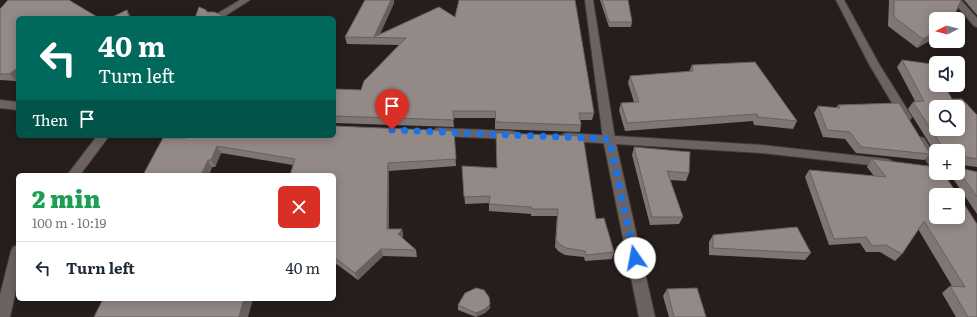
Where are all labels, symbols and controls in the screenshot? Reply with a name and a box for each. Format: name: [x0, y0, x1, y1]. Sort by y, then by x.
north arrow: [929, 12, 965, 48]
map controls: [929, 12, 965, 224]
text: 40 m: [98, 24, 166, 66]
icon: left: [32, 32, 84, 84]
button: sound: [929, 56, 965, 92]
text: Turn left: [98, 62, 175, 89]
pin: [375, 89, 409, 130]
icon: arrive: [381, 95, 403, 117]
button: search: [929, 100, 965, 136]
text: Then: [32, 108, 68, 131]
icon: arrive: [76, 108, 98, 130]
button: +: [929, 144, 965, 180]
text: 2 min: [32, 180, 101, 215]
button: close: [278, 186, 320, 228]
button: −: [929, 188, 965, 224]
text: 100 m · 10:19: [32, 213, 106, 232]
position arrow: [614, 237, 656, 279]
text: Turn left: [66, 256, 135, 279]
text: 40 m: [286, 256, 320, 279]
icon: left: [32, 257, 54, 279]

